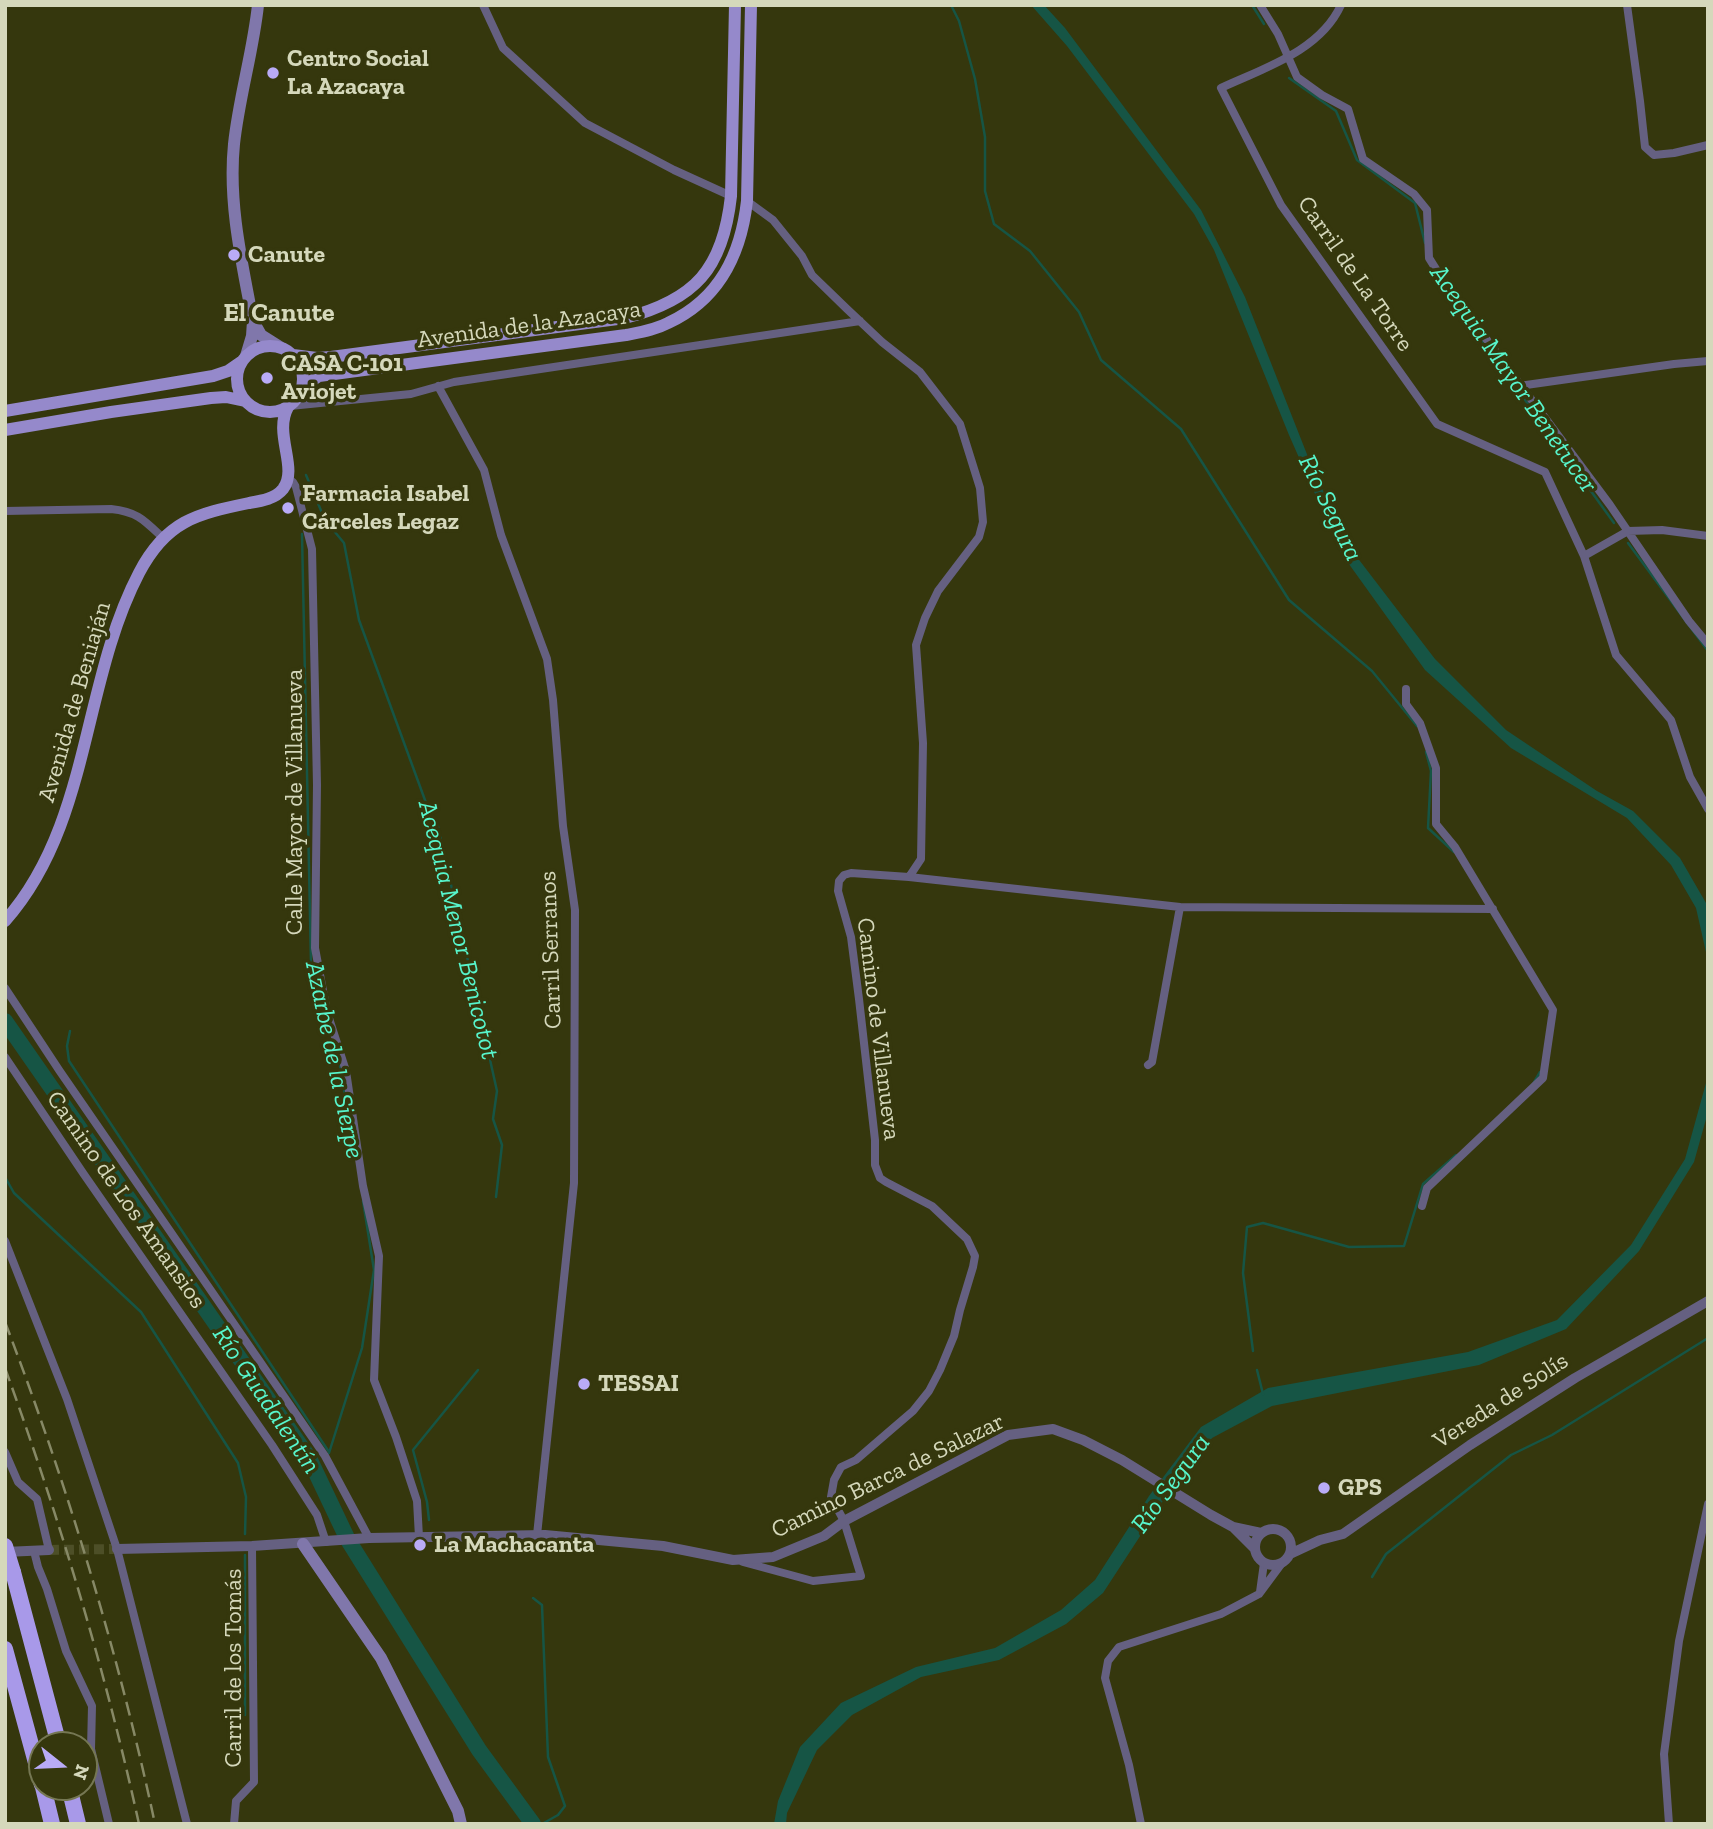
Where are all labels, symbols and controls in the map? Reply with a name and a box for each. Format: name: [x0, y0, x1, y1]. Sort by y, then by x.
place label: Centro Social La Azacaya: [287, 45, 429, 101]
marker: Centro Social La Azacaya: [265, 65, 281, 81]
street label: Carril de La Torre: [1291, 191, 1419, 357]
place label: Canute: [248, 241, 325, 269]
marker: Canute: [226, 247, 242, 263]
water label: Acequia Mayor Benetucer: [1423, 259, 1603, 499]
street label: Avenida de la Azacaya: [415, 295, 643, 355]
district label: El Canute: [223, 298, 335, 330]
place label: CASA C-101 Aviojet: [281, 350, 403, 406]
marker: CASA C-101 Aviojet: [259, 370, 275, 386]
water label: Río Segura: [1291, 450, 1369, 566]
place label: Farmacia Isabel Cárceles Legaz: [302, 480, 469, 536]
marker: Farmacia Isabel Cárceles Legaz: [280, 500, 296, 516]
street label: Avenida de Beniaján: [33, 598, 117, 806]
street label: Calle Mayor de Villanueva: [281, 669, 309, 935]
water label: Acequia Menor Benicotot: [411, 797, 505, 1063]
street label: Carril Serranos: [534, 870, 568, 1030]
street label: Camino de Villanueva: [850, 916, 906, 1142]
water label: Azarbe de la Sierpe: [298, 958, 370, 1162]
street label: Camino de Los Amansios: [40, 1086, 212, 1314]
water label: Río Guadalentín: [205, 1320, 327, 1480]
street label: Vereda de Solís: [1428, 1347, 1574, 1455]
place label: TESSAI: [598, 1370, 679, 1398]
marker: TESSAI: [576, 1376, 592, 1392]
street label: Camino Barca de Salazar: [767, 1407, 1009, 1545]
water label: Río Segura: [1125, 1429, 1217, 1539]
place label: GPS: [1338, 1474, 1382, 1502]
marker: GPS: [1316, 1480, 1332, 1496]
place label: La Machacanta: [434, 1531, 594, 1559]
marker: La Machacanta: [412, 1537, 428, 1553]
street label: Carril de los Tomás: [220, 1569, 248, 1767]
north arrow: [28, 1731, 98, 1801]
text: N: [68, 1762, 95, 1782]

